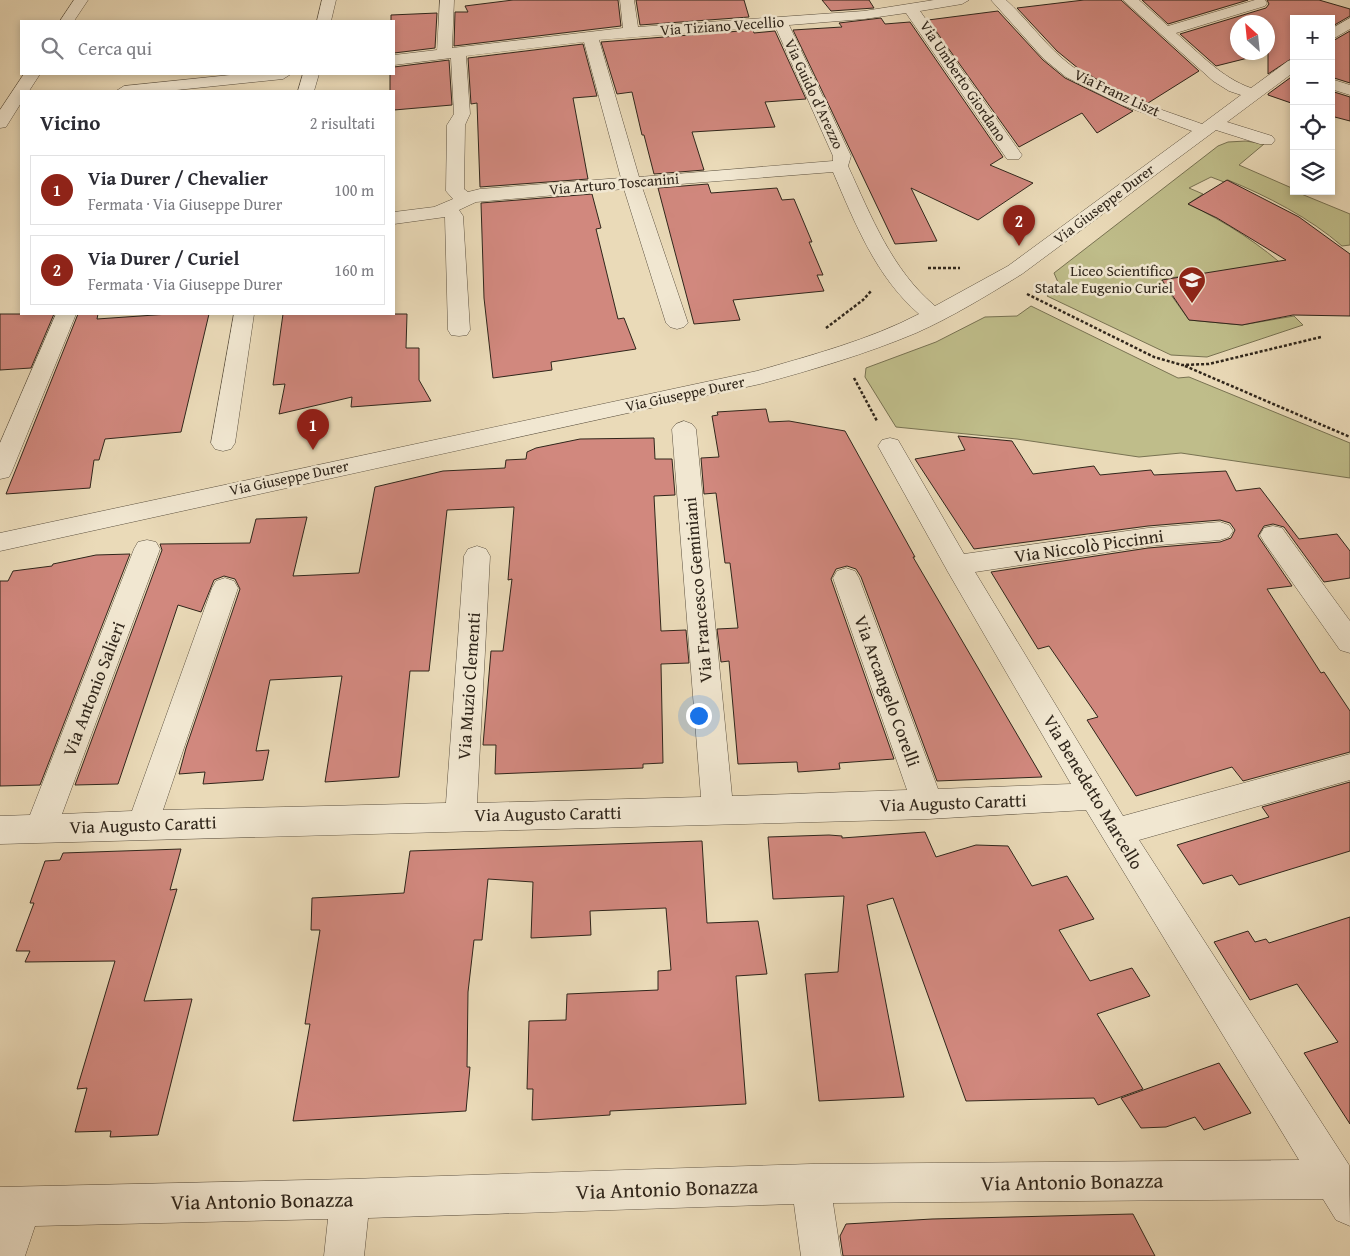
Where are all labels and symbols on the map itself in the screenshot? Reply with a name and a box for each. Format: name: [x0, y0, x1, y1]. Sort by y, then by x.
street label: Via Tiziano Vecellio: [659, 11, 785, 40]
north arrow: [1230, 15, 1275, 60]
street label: Via Umberto Giordano: [915, 16, 1012, 146]
street label: Via Guido d'Arezzo: [780, 35, 849, 153]
street label: Via Franz Liszt: [1071, 63, 1164, 122]
street label: Via Giuseppe Durer: [1049, 159, 1159, 249]
street label: Via Arturo Toscanini: [548, 167, 680, 200]
pin: 2: [1003, 205, 1035, 246]
place label: Liceo Scientifico Statale Eugenio Curiel: [1035, 260, 1173, 298]
school or university icon: Liceo Scientifico Statale Eugenio Curiel: [1177, 265, 1207, 304]
street label: Via Giuseppe Durer: [623, 371, 747, 416]
pin: 1: [297, 409, 329, 450]
street label: Via Giuseppe Durer: [227, 455, 351, 500]
street label: Via Francesco Geminiani: [676, 496, 719, 684]
street label: Via Niccolò Piccinni: [1013, 522, 1165, 569]
street label: Via Muzio Clementi: [450, 611, 487, 761]
street label: Via Arcangelo Corelli: [848, 611, 927, 770]
street label: Via Antonio Salieri: [55, 617, 132, 760]
your location: [686, 703, 712, 729]
street label: Via Benedetto Marcello: [1036, 709, 1150, 874]
street label: Via Augusto Caratti: [879, 786, 1027, 819]
street label: Via Augusto Caratti: [474, 799, 622, 828]
street label: Via Augusto Caratti: [69, 808, 217, 841]
street label: Via Antonio Bonazza: [980, 1164, 1164, 1199]
street label: Via Antonio Bonazza: [575, 1170, 759, 1207]
street label: Via Antonio Bonazza: [170, 1183, 354, 1218]

